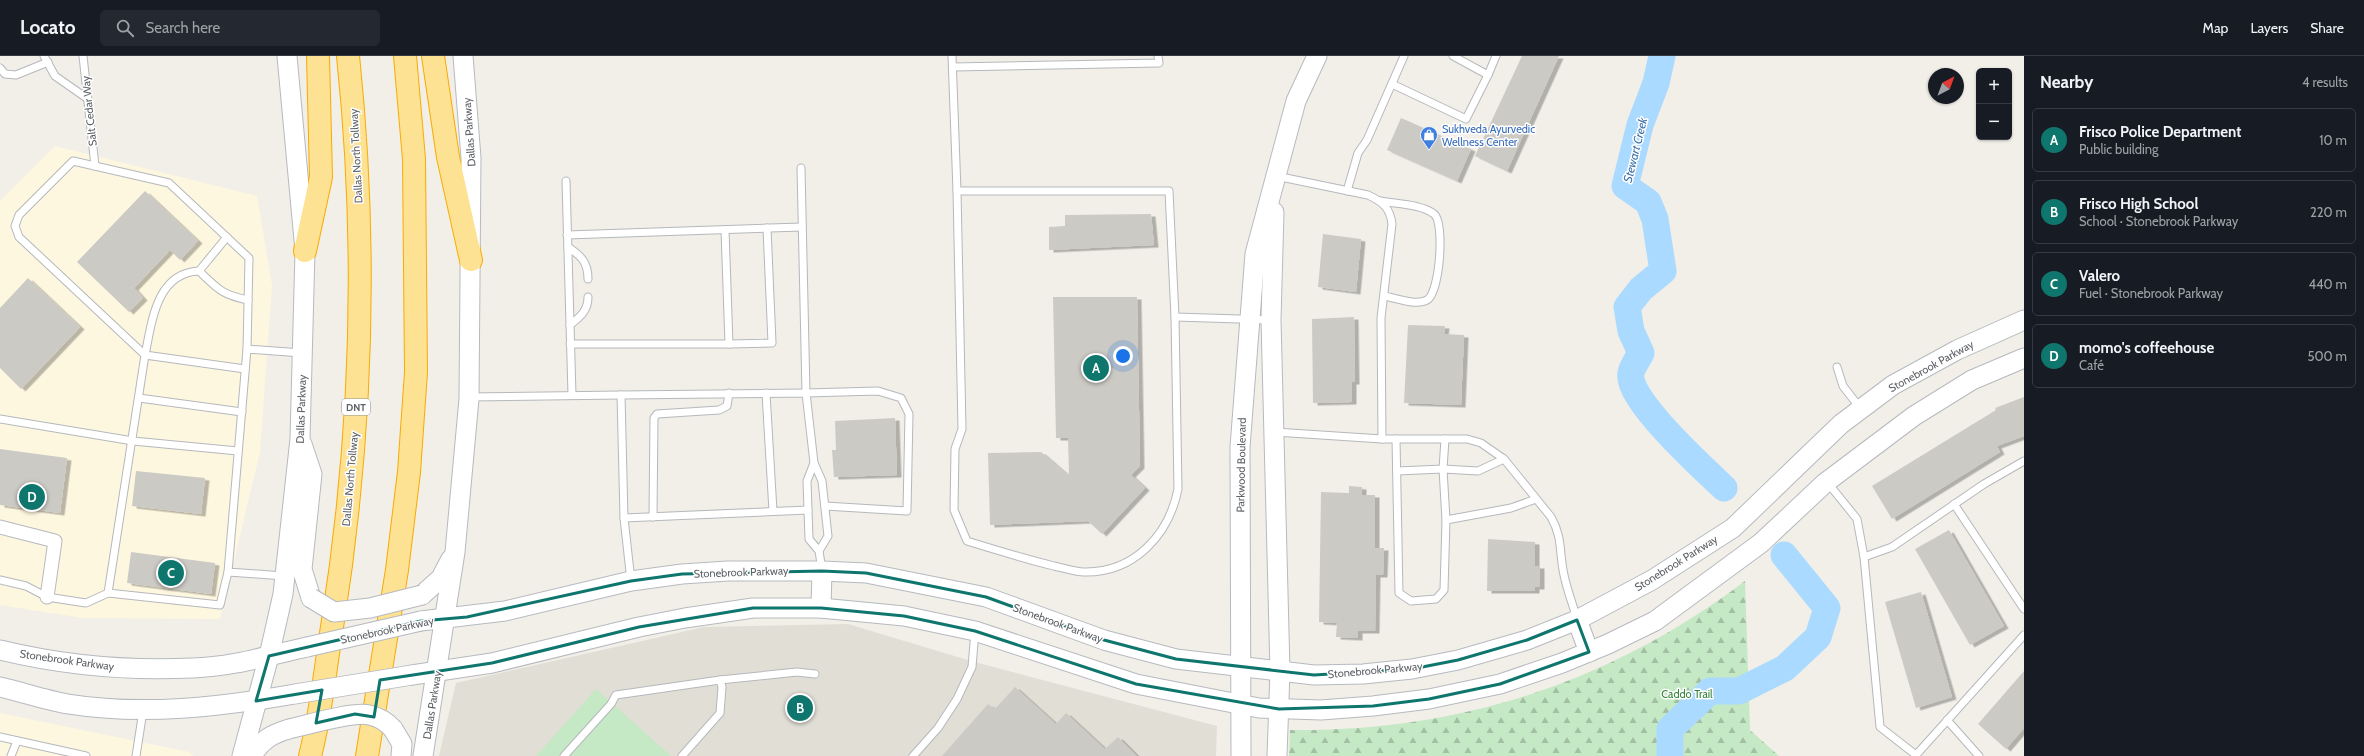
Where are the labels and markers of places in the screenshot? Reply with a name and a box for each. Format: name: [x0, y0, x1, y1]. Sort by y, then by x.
place label: Sukhveda Ayurvedic Wellness Center: [1442, 122, 1535, 149]
shop icon: Sukhveda Ayurvedic Wellness Center: [1419, 125, 1439, 150]
pin: A: [1083, 353, 1109, 383]
pin: D: [19, 482, 45, 512]
pin: C: [158, 558, 184, 588]
pin: B: [787, 693, 813, 723]

